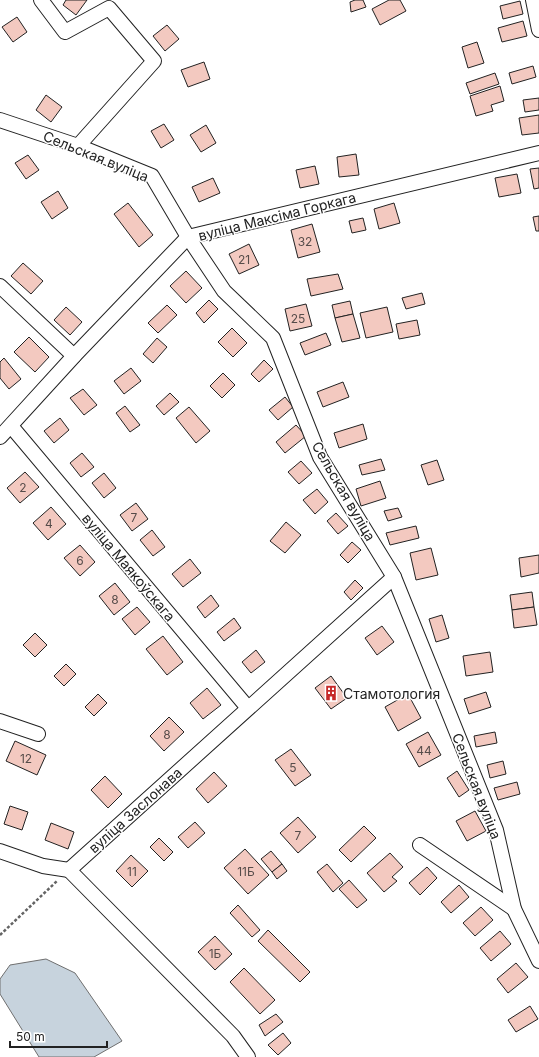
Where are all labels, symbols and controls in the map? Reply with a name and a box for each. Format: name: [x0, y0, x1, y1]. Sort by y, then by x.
street label: Сельская вуліца: [41, 127, 151, 185]
street label: вуліца Максіма Горкага: [196, 188, 358, 244]
house number: 32: [298, 234, 312, 249]
house number: 21: [238, 252, 250, 267]
house number: 25: [291, 311, 305, 326]
street label: Сельская вуліца: [309, 438, 379, 544]
house number: 2: [19, 480, 27, 495]
street label: вуліца Маякоўскага: [79, 510, 179, 624]
house number: 7: [131, 510, 138, 525]
house number: 4: [45, 516, 53, 531]
house number: 6: [76, 553, 84, 568]
house number: 8: [111, 592, 119, 607]
building icon: Стамотология: [322, 684, 340, 702]
place label: Стамотология: [343, 685, 440, 702]
house number: 8: [163, 727, 171, 742]
street label: Сельская вуліца: [449, 731, 505, 841]
house number: 44: [416, 743, 432, 758]
house number: 12: [20, 751, 32, 766]
house number: 5: [289, 760, 297, 775]
street label: вуліца Заслонава: [85, 764, 185, 856]
house number: 7: [295, 828, 302, 843]
house number: 11: [127, 864, 137, 879]
house number: 11Б: [237, 864, 255, 879]
house number: 1Б: [209, 946, 222, 961]
scale bar: [10, 1023, 107, 1049]
text: 50 m: [16, 1029, 45, 1044]

